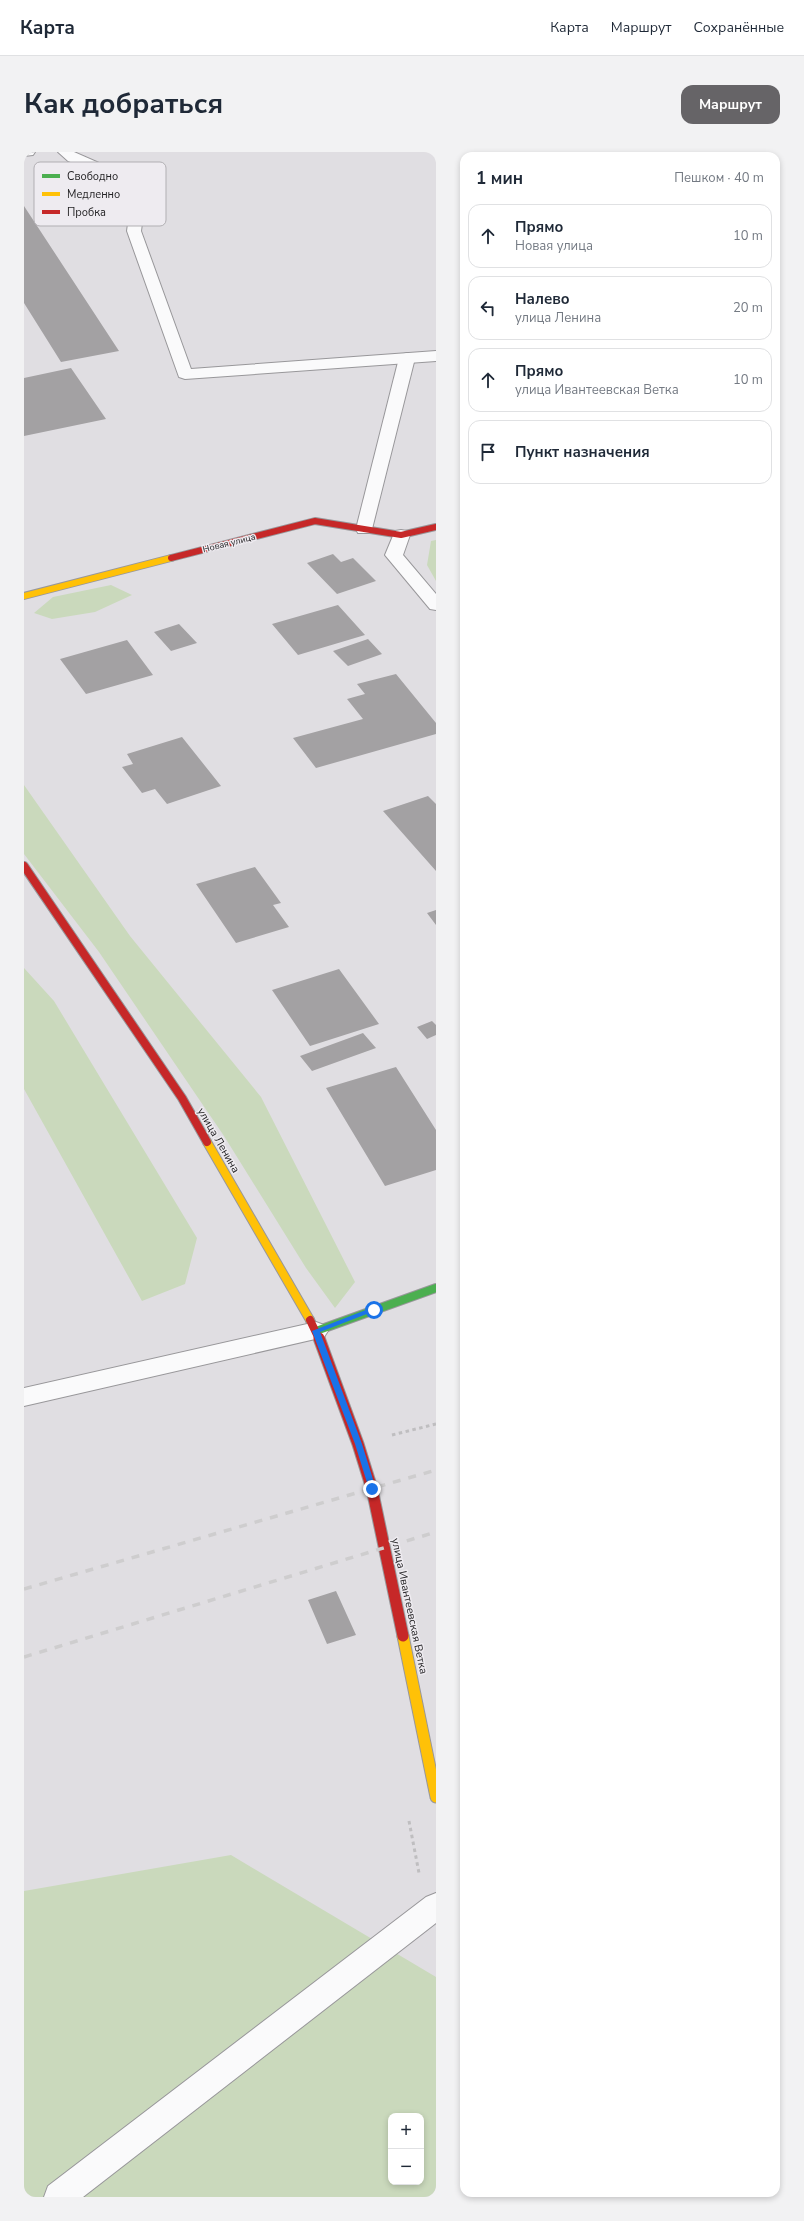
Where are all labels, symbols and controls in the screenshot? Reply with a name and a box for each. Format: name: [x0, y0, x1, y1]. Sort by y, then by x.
text: Карта: [20, 15, 75, 41]
text: Карта: [550, 18, 589, 37]
text: Маршрут: [611, 18, 672, 37]
text: Сохранённые: [694, 18, 784, 37]
text: Как добраться: [24, 85, 223, 123]
button: Маршрут: [681, 85, 780, 124]
legend: [34, 162, 166, 226]
text: 1 мин: [476, 167, 523, 190]
text: Свободно: [67, 169, 118, 184]
text: Пешком · 40 m: [674, 169, 764, 187]
text: Медленно: [67, 187, 120, 202]
text: Пробка: [67, 205, 106, 220]
text: Прямо: [515, 217, 563, 237]
icon: ahead: [477, 225, 499, 247]
text: 10 m: [733, 227, 763, 245]
text: Новая улица: [515, 237, 593, 255]
text: Налево: [515, 289, 570, 309]
icon: left: [477, 297, 499, 319]
text: 20 m: [733, 299, 763, 317]
text: улица Ленина: [515, 309, 601, 327]
text: Прямо: [515, 361, 563, 381]
icon: ahead: [477, 369, 499, 391]
text: 10 m: [733, 371, 763, 389]
text: улица Ивантеевская Ветка: [515, 381, 679, 399]
icon: arrive: [477, 441, 499, 463]
text: Пункт назначения: [515, 442, 650, 462]
street label: Новая улица: [201, 531, 257, 555]
street label: улица Ленина: [194, 1105, 243, 1176]
route start: [365, 1301, 383, 1319]
route end: [363, 1480, 381, 1498]
street label: улица Ивантеевская Ветка: [388, 1537, 431, 1675]
map controls: [388, 2113, 424, 2185]
button: +: [388, 2113, 424, 2149]
button: −: [388, 2149, 424, 2185]

